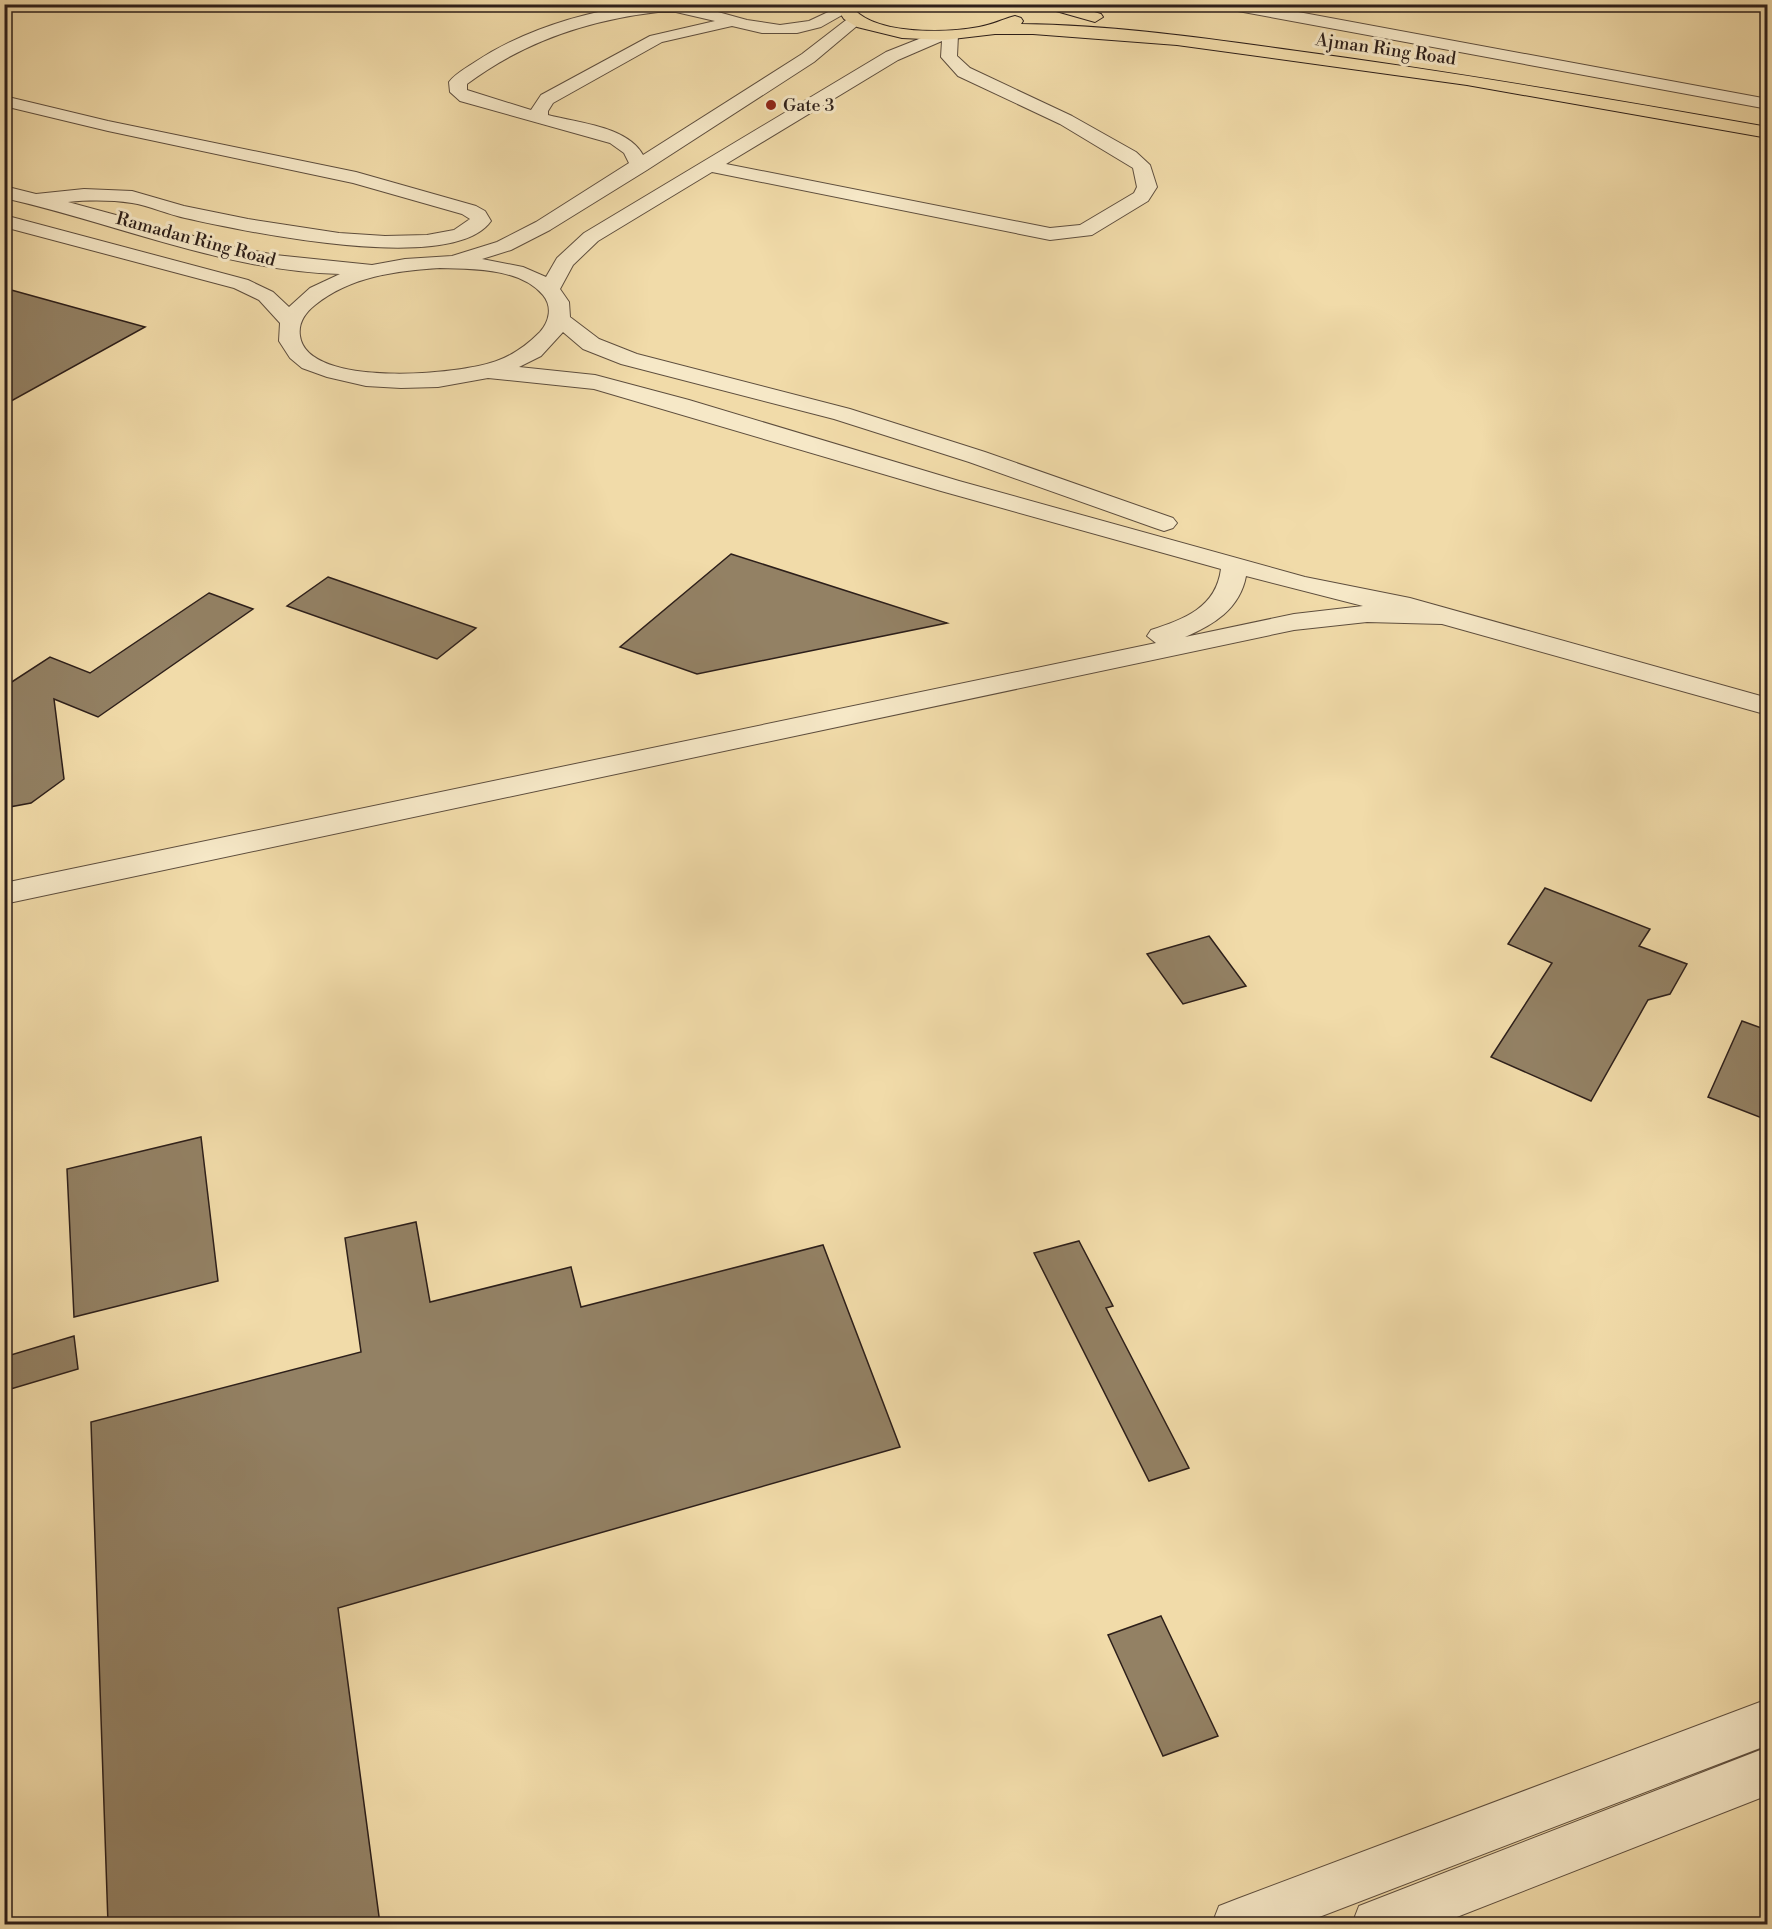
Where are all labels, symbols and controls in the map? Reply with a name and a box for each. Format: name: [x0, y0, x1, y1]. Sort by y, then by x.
street label: Ajman Ring Road: [1313, 28, 1458, 71]
place label: Gate 3: [783, 94, 834, 117]
marker: Gate 3: [764, 98, 778, 112]
street label: Ramadan Ring Road: [113, 207, 279, 272]

